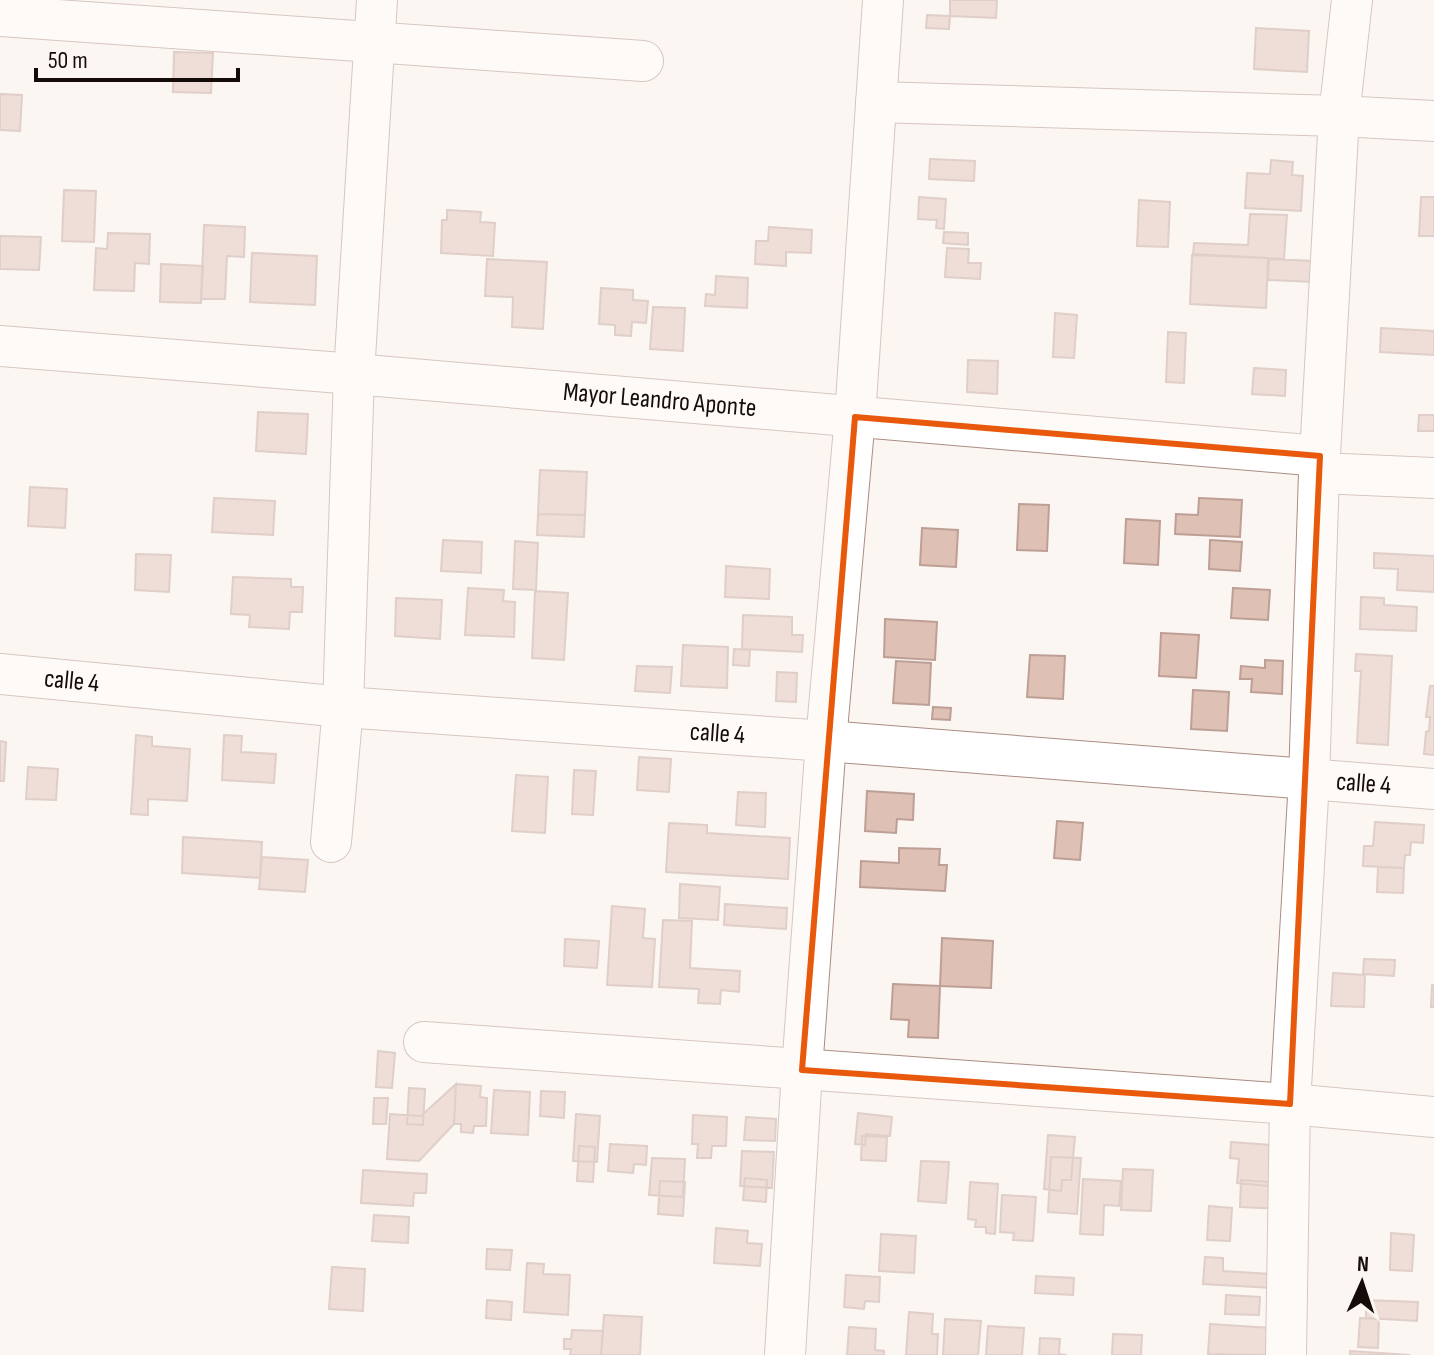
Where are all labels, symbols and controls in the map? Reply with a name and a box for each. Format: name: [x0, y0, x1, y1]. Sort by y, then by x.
scale bar: [36, 32, 238, 82]
text: 50 m: [48, 46, 88, 75]
street label: Mayor Leandro Aponte: [562, 376, 758, 424]
street label: calle 4: [43, 663, 101, 699]
street label: calle 4: [689, 716, 746, 751]
street label: calle 4: [1335, 766, 1392, 801]
north arrow: [1322, 1243, 1402, 1323]
text: N: [1356, 1251, 1370, 1278]

